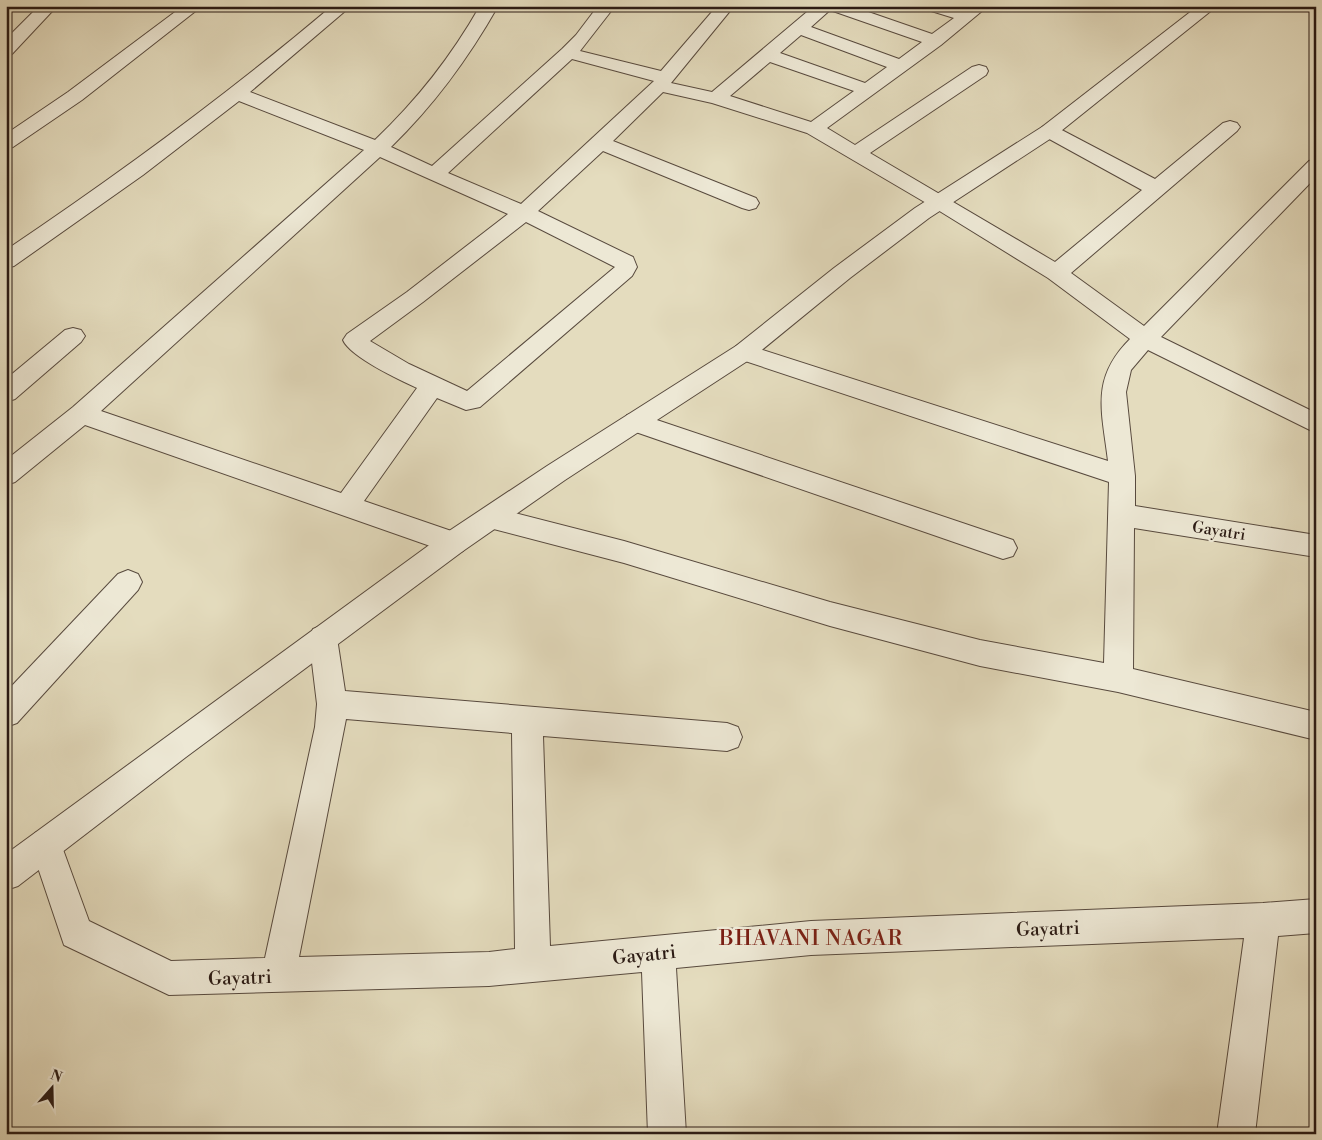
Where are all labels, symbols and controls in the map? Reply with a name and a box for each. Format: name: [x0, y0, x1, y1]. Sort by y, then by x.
street label: Gayatri: [1191, 517, 1247, 545]
street label: Gayatri: [1016, 916, 1080, 942]
district label: BHAVANI NAGAR: [718, 926, 903, 952]
street label: Gayatri: [611, 940, 677, 970]
street label: Gayatri: [208, 965, 272, 991]
north arrow: [28, 1062, 78, 1112]
text: N: [48, 1066, 64, 1087]

